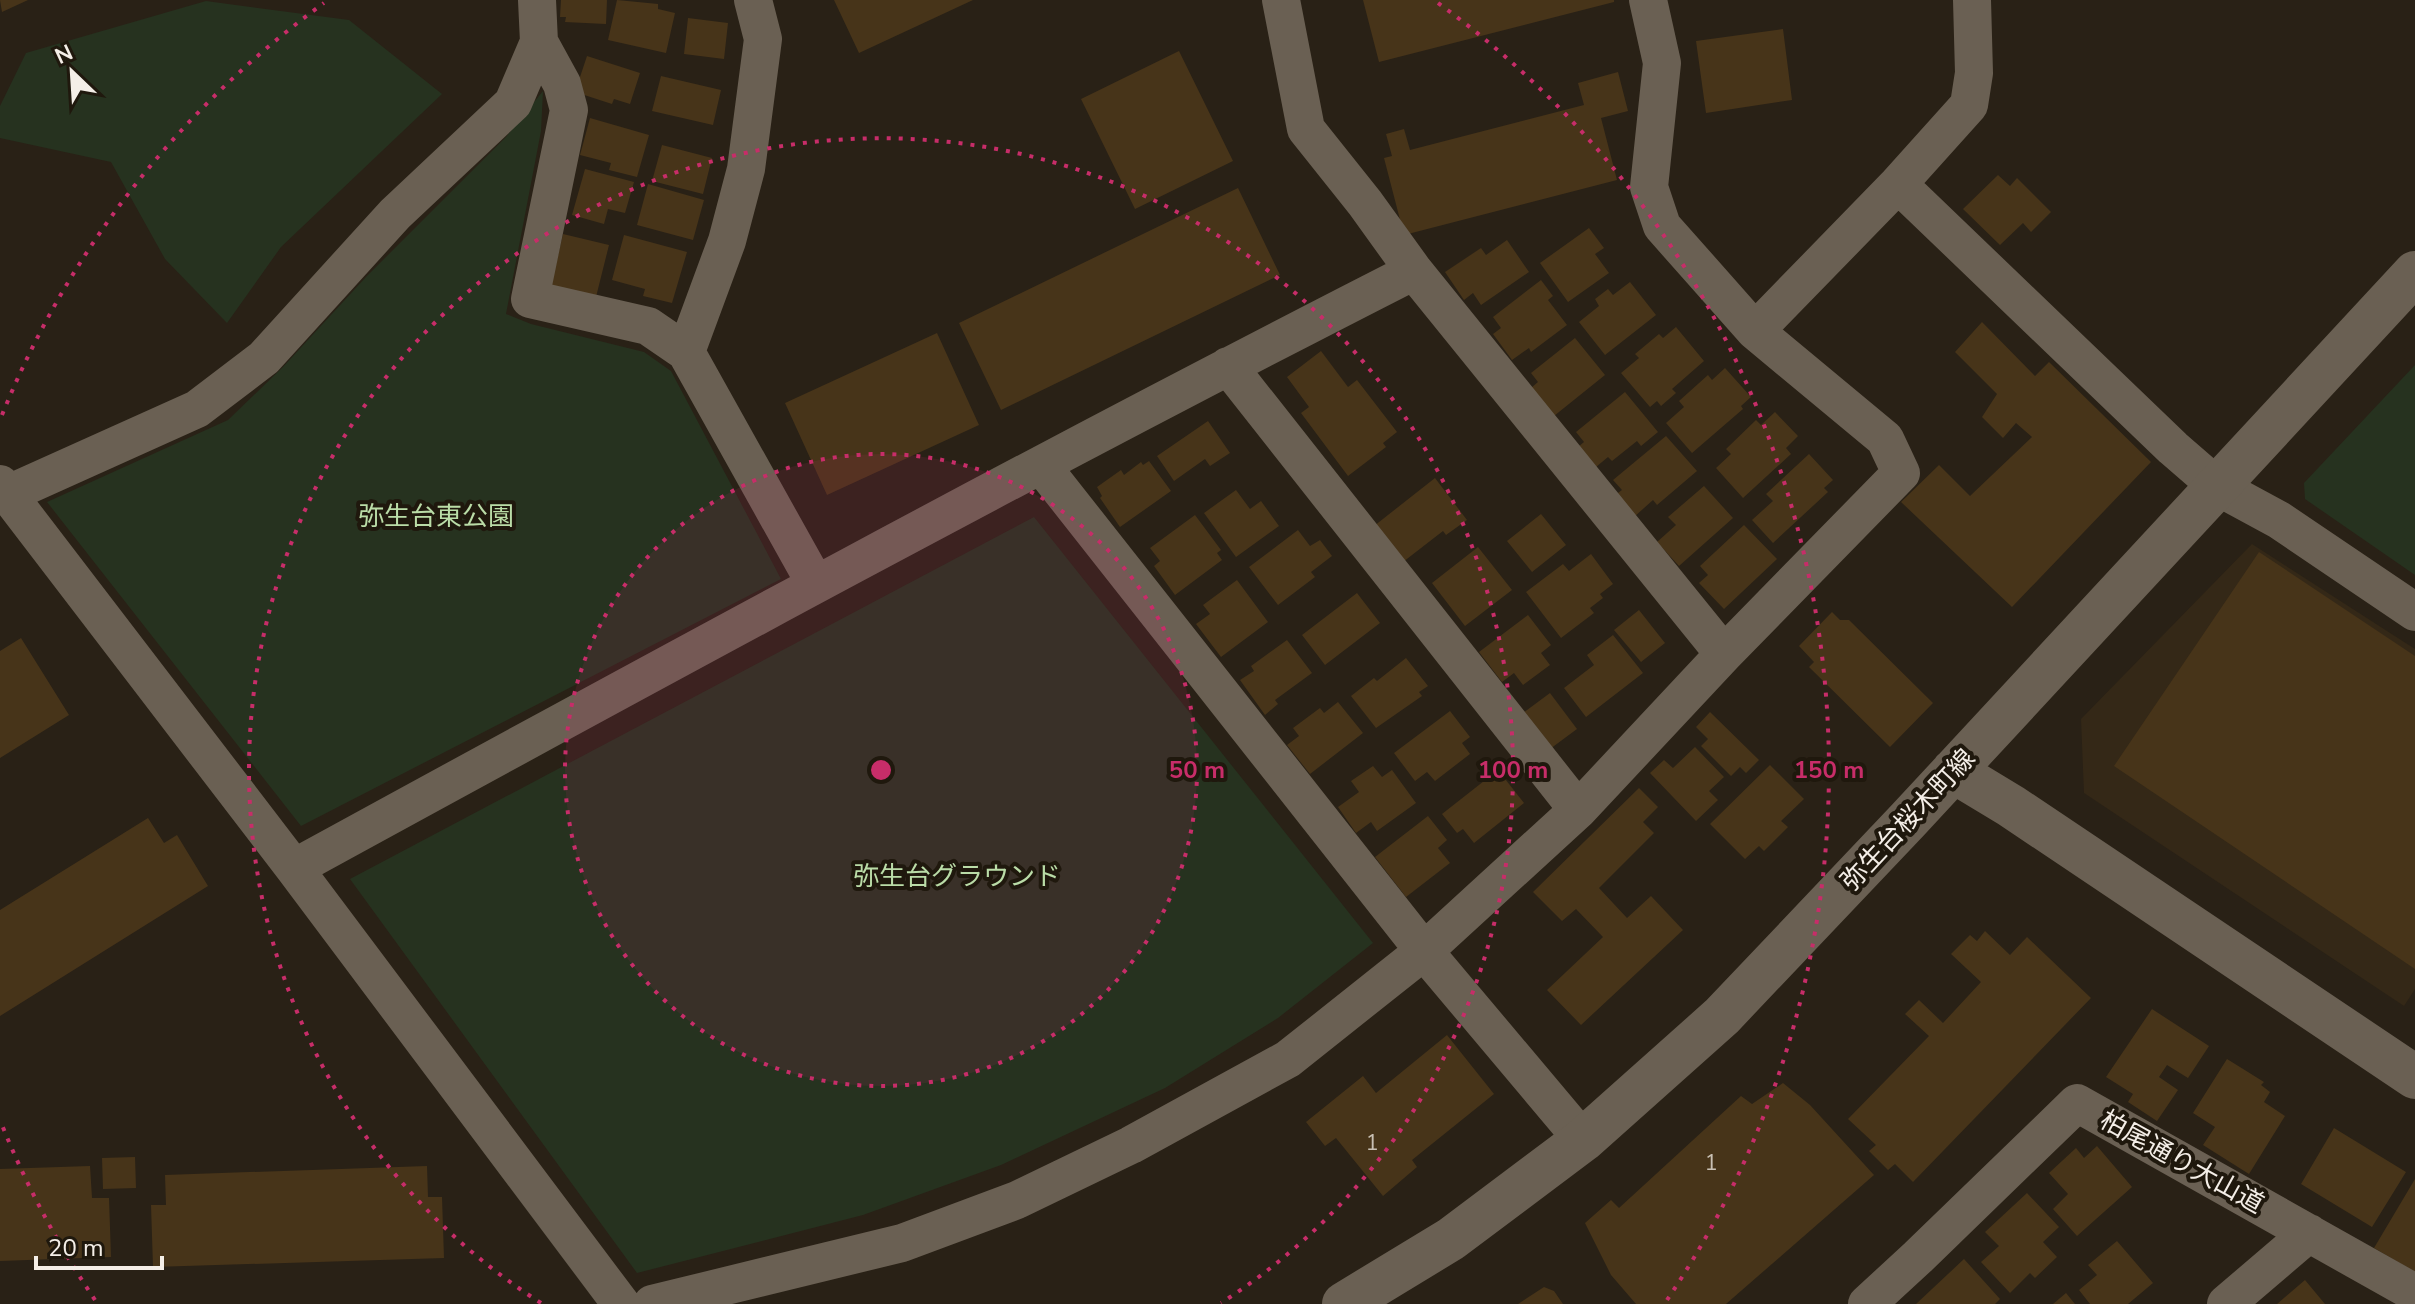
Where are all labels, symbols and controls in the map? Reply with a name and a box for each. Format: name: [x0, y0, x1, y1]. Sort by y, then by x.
north arrow: [32, 32, 112, 112]
text: N: [50, 38, 78, 72]
park label: 弥生台東公園: [358, 499, 514, 534]
street label: 弥生台桜木町線: [1833, 742, 1983, 898]
text: 50 m: [1169, 754, 1225, 786]
text: 100 m: [1478, 754, 1548, 786]
text: 150 m: [1794, 754, 1864, 786]
centre of rings: [867, 756, 895, 784]
park label: 弥生台グラウンド: [853, 859, 1061, 894]
street label: 柏尾通り大山道: [2094, 1103, 2270, 1221]
house number: 1: [1365, 1128, 1379, 1158]
house number: 1: [1704, 1148, 1718, 1178]
scale bar: [36, 1220, 162, 1270]
text: 20 m: [48, 1232, 104, 1264]

